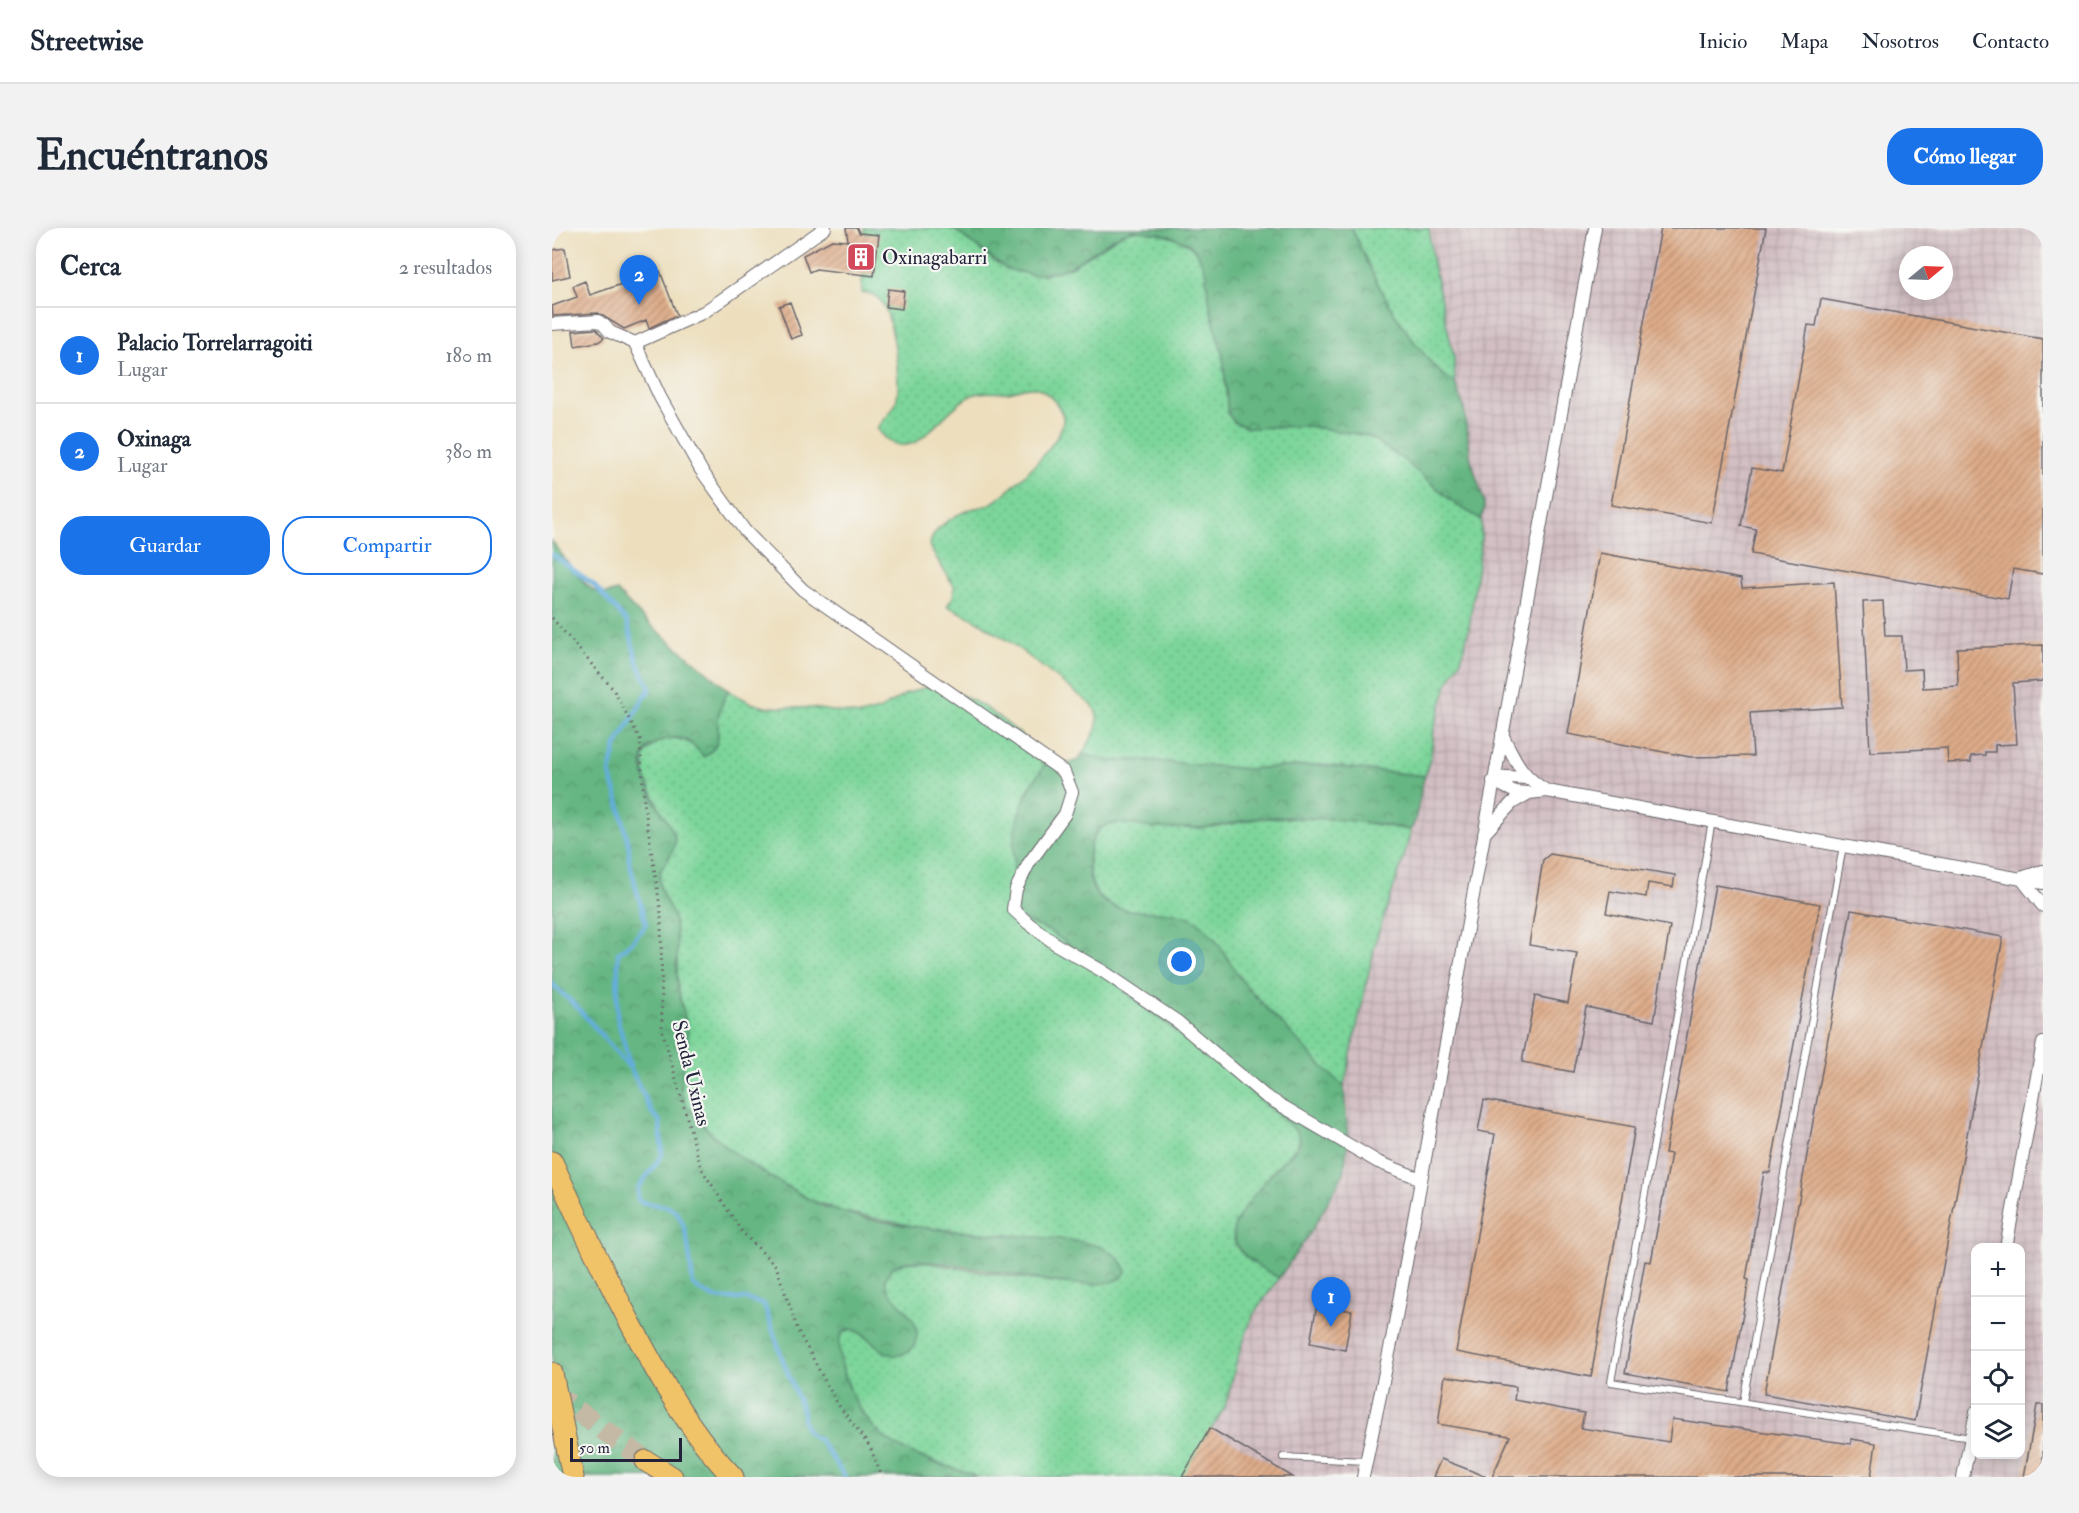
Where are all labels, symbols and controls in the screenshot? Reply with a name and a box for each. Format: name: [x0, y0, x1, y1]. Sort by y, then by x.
text: Streetwise: [30, 24, 144, 59]
text: Inicio: [1698, 28, 1747, 55]
text: Mapa: [1780, 28, 1828, 55]
text: Nosotros: [1861, 28, 1939, 55]
text: Contacto: [1972, 28, 2049, 55]
button: Cómo llegar: [1887, 128, 2043, 185]
text: Encuéntranos: [36, 130, 268, 182]
building icon: Oxinagabarri: [845, 241, 877, 273]
place label: Oxinagabarri: [882, 245, 987, 270]
north arrow: [1899, 246, 1953, 300]
text: Cerca: [60, 251, 121, 283]
text: 2 resultados: [399, 255, 492, 280]
pin: 2: [620, 256, 658, 305]
text: Palacio Torrelarragoiti: [117, 329, 313, 357]
text: 1: [76, 343, 83, 368]
text: 180 m: [445, 343, 492, 368]
text: Lugar: [117, 357, 167, 382]
text: Oxinaga: [117, 425, 191, 453]
text: 2: [74, 439, 85, 464]
text: 380 m: [445, 439, 492, 464]
text: Lugar: [117, 453, 167, 478]
button: Guardar: [60, 516, 270, 575]
button: Compartir: [282, 516, 492, 575]
your location: [1167, 947, 1196, 976]
street label: Senda Uxinas: [666, 1018, 717, 1129]
map controls: [1971, 1243, 2025, 1459]
button: +: [1971, 1243, 2025, 1297]
pin: 1: [1312, 1278, 1350, 1327]
button: −: [1971, 1297, 2025, 1351]
button: locate: [1971, 1351, 2025, 1405]
button: layers: [1971, 1405, 2025, 1459]
scale bar: [570, 1435, 682, 1462]
text: 50 m: [579, 1438, 610, 1458]

